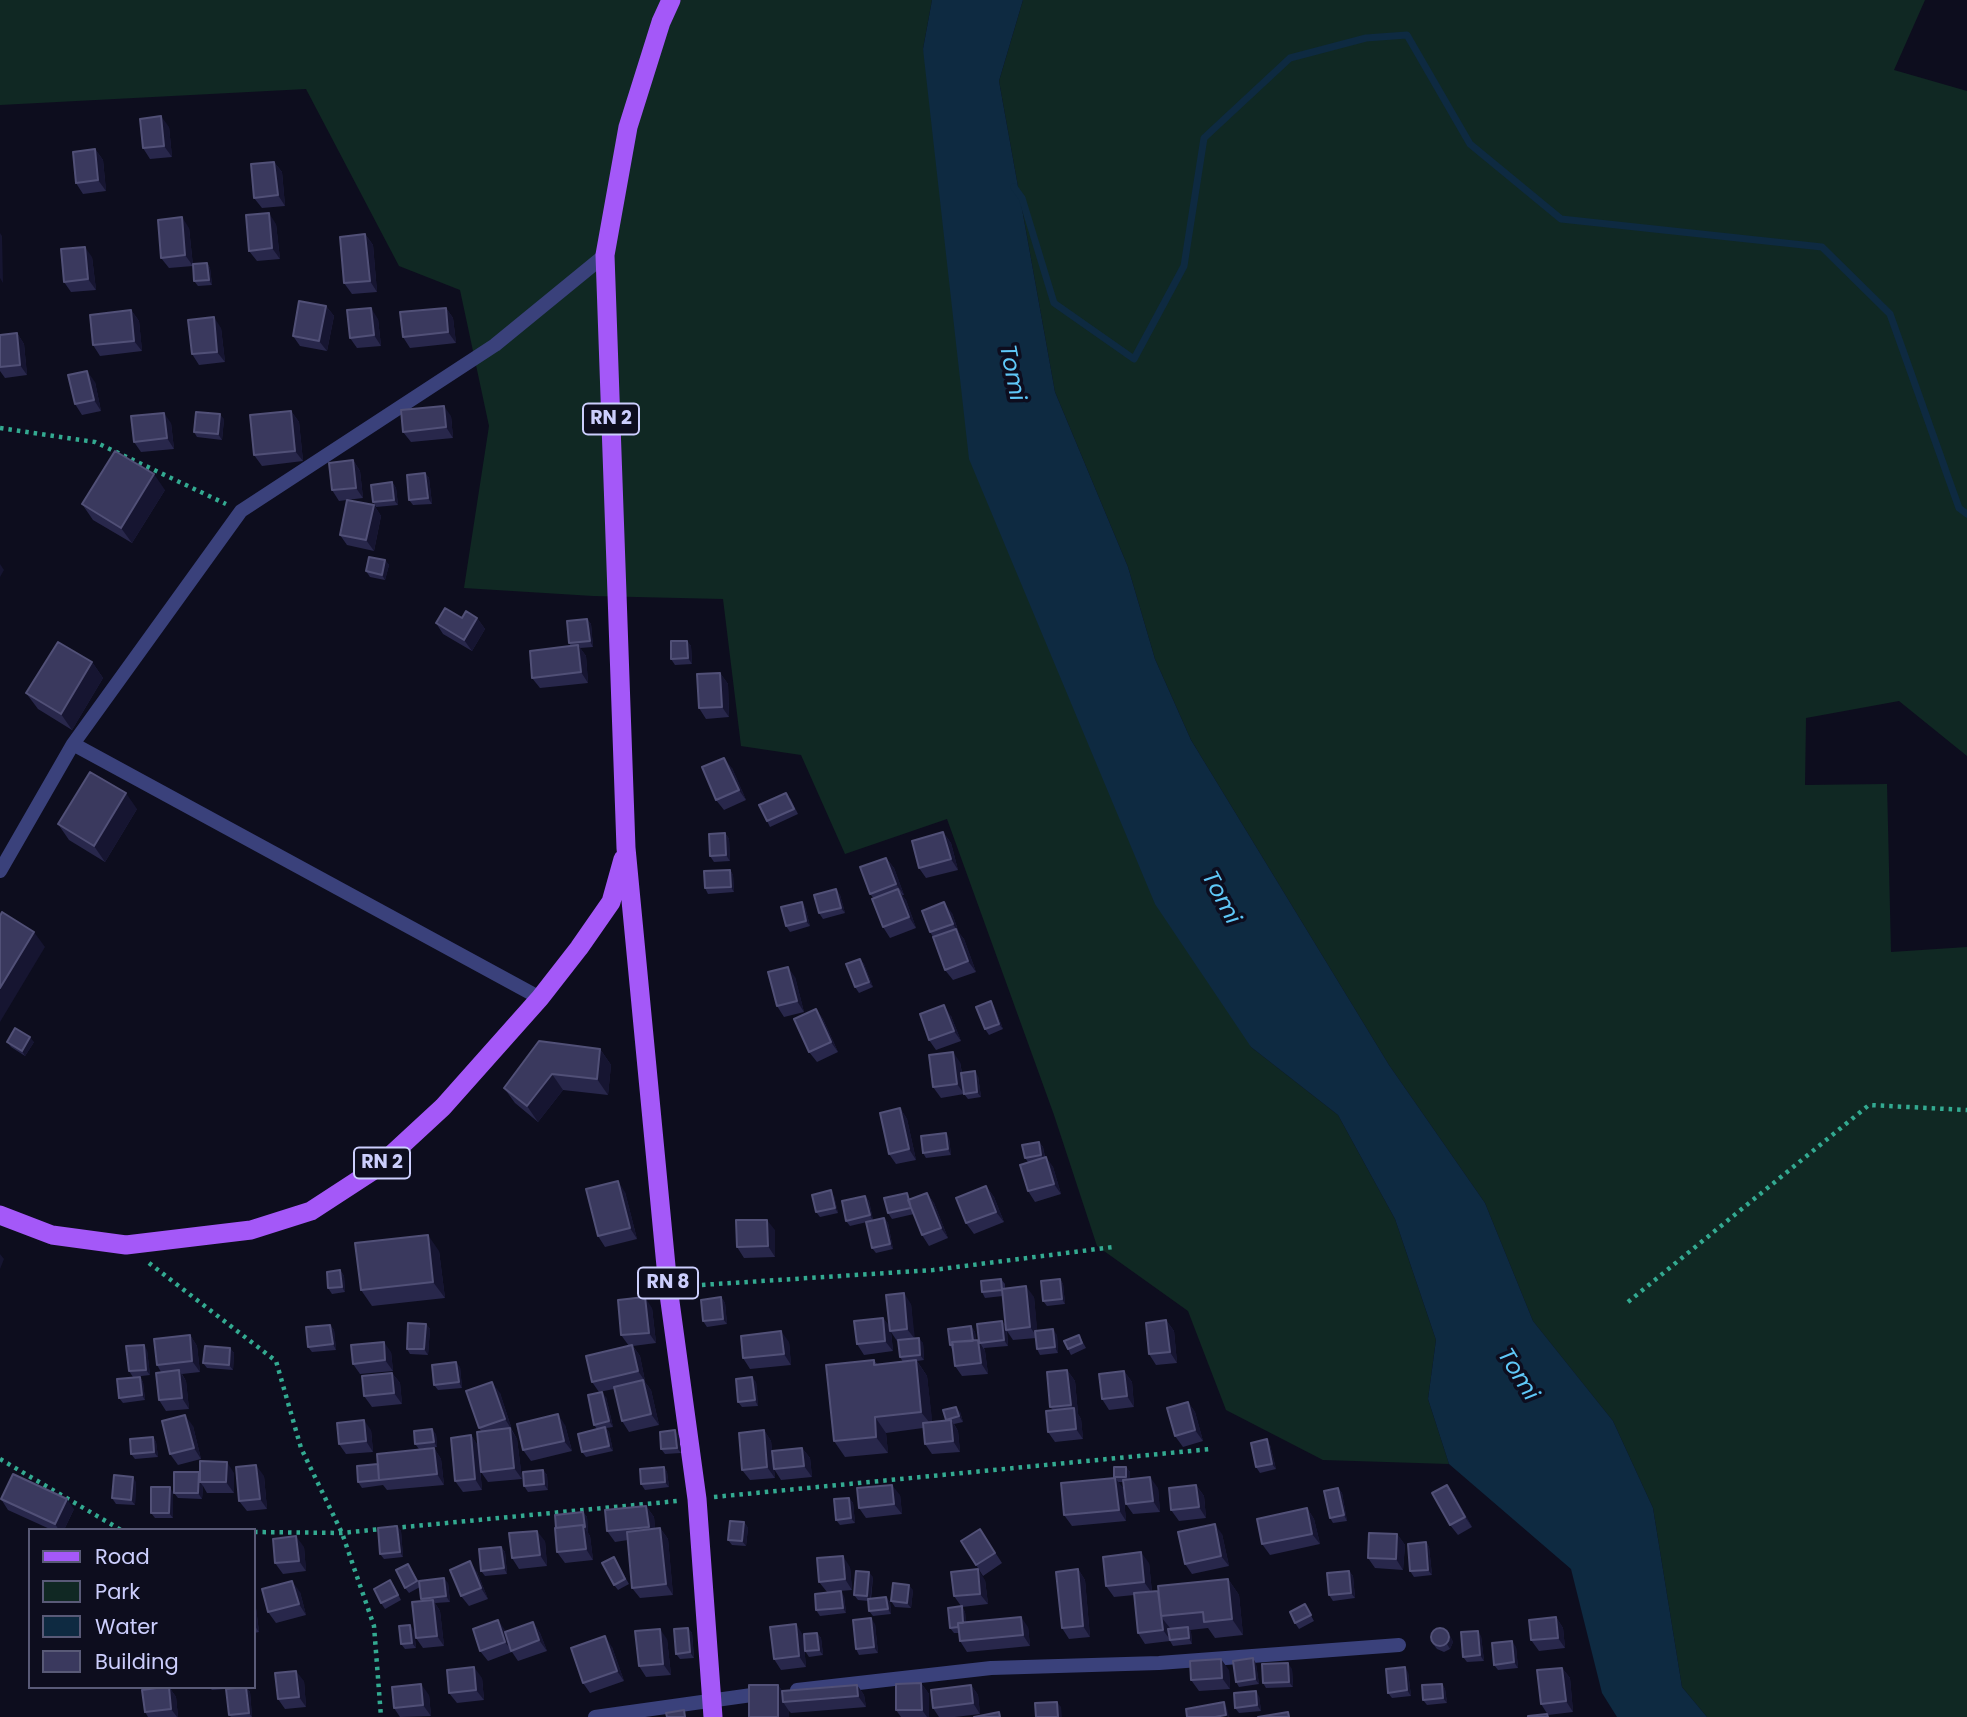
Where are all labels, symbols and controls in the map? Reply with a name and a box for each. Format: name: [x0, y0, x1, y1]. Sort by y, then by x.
water label: Tomi: [992, 343, 1030, 403]
road number: RN 2: [583, 404, 639, 434]
water label: Tomi: [1195, 867, 1245, 929]
road number: RN 2: [354, 1148, 410, 1178]
road number: RN 8: [638, 1268, 698, 1298]
water label: Tomi: [1490, 1344, 1544, 1406]
legend: [28, 1528, 256, 1689]
text: Road: [95, 1542, 150, 1571]
text: Park: [95, 1577, 140, 1606]
text: Water: [95, 1612, 158, 1641]
text: Building: [95, 1647, 179, 1676]

